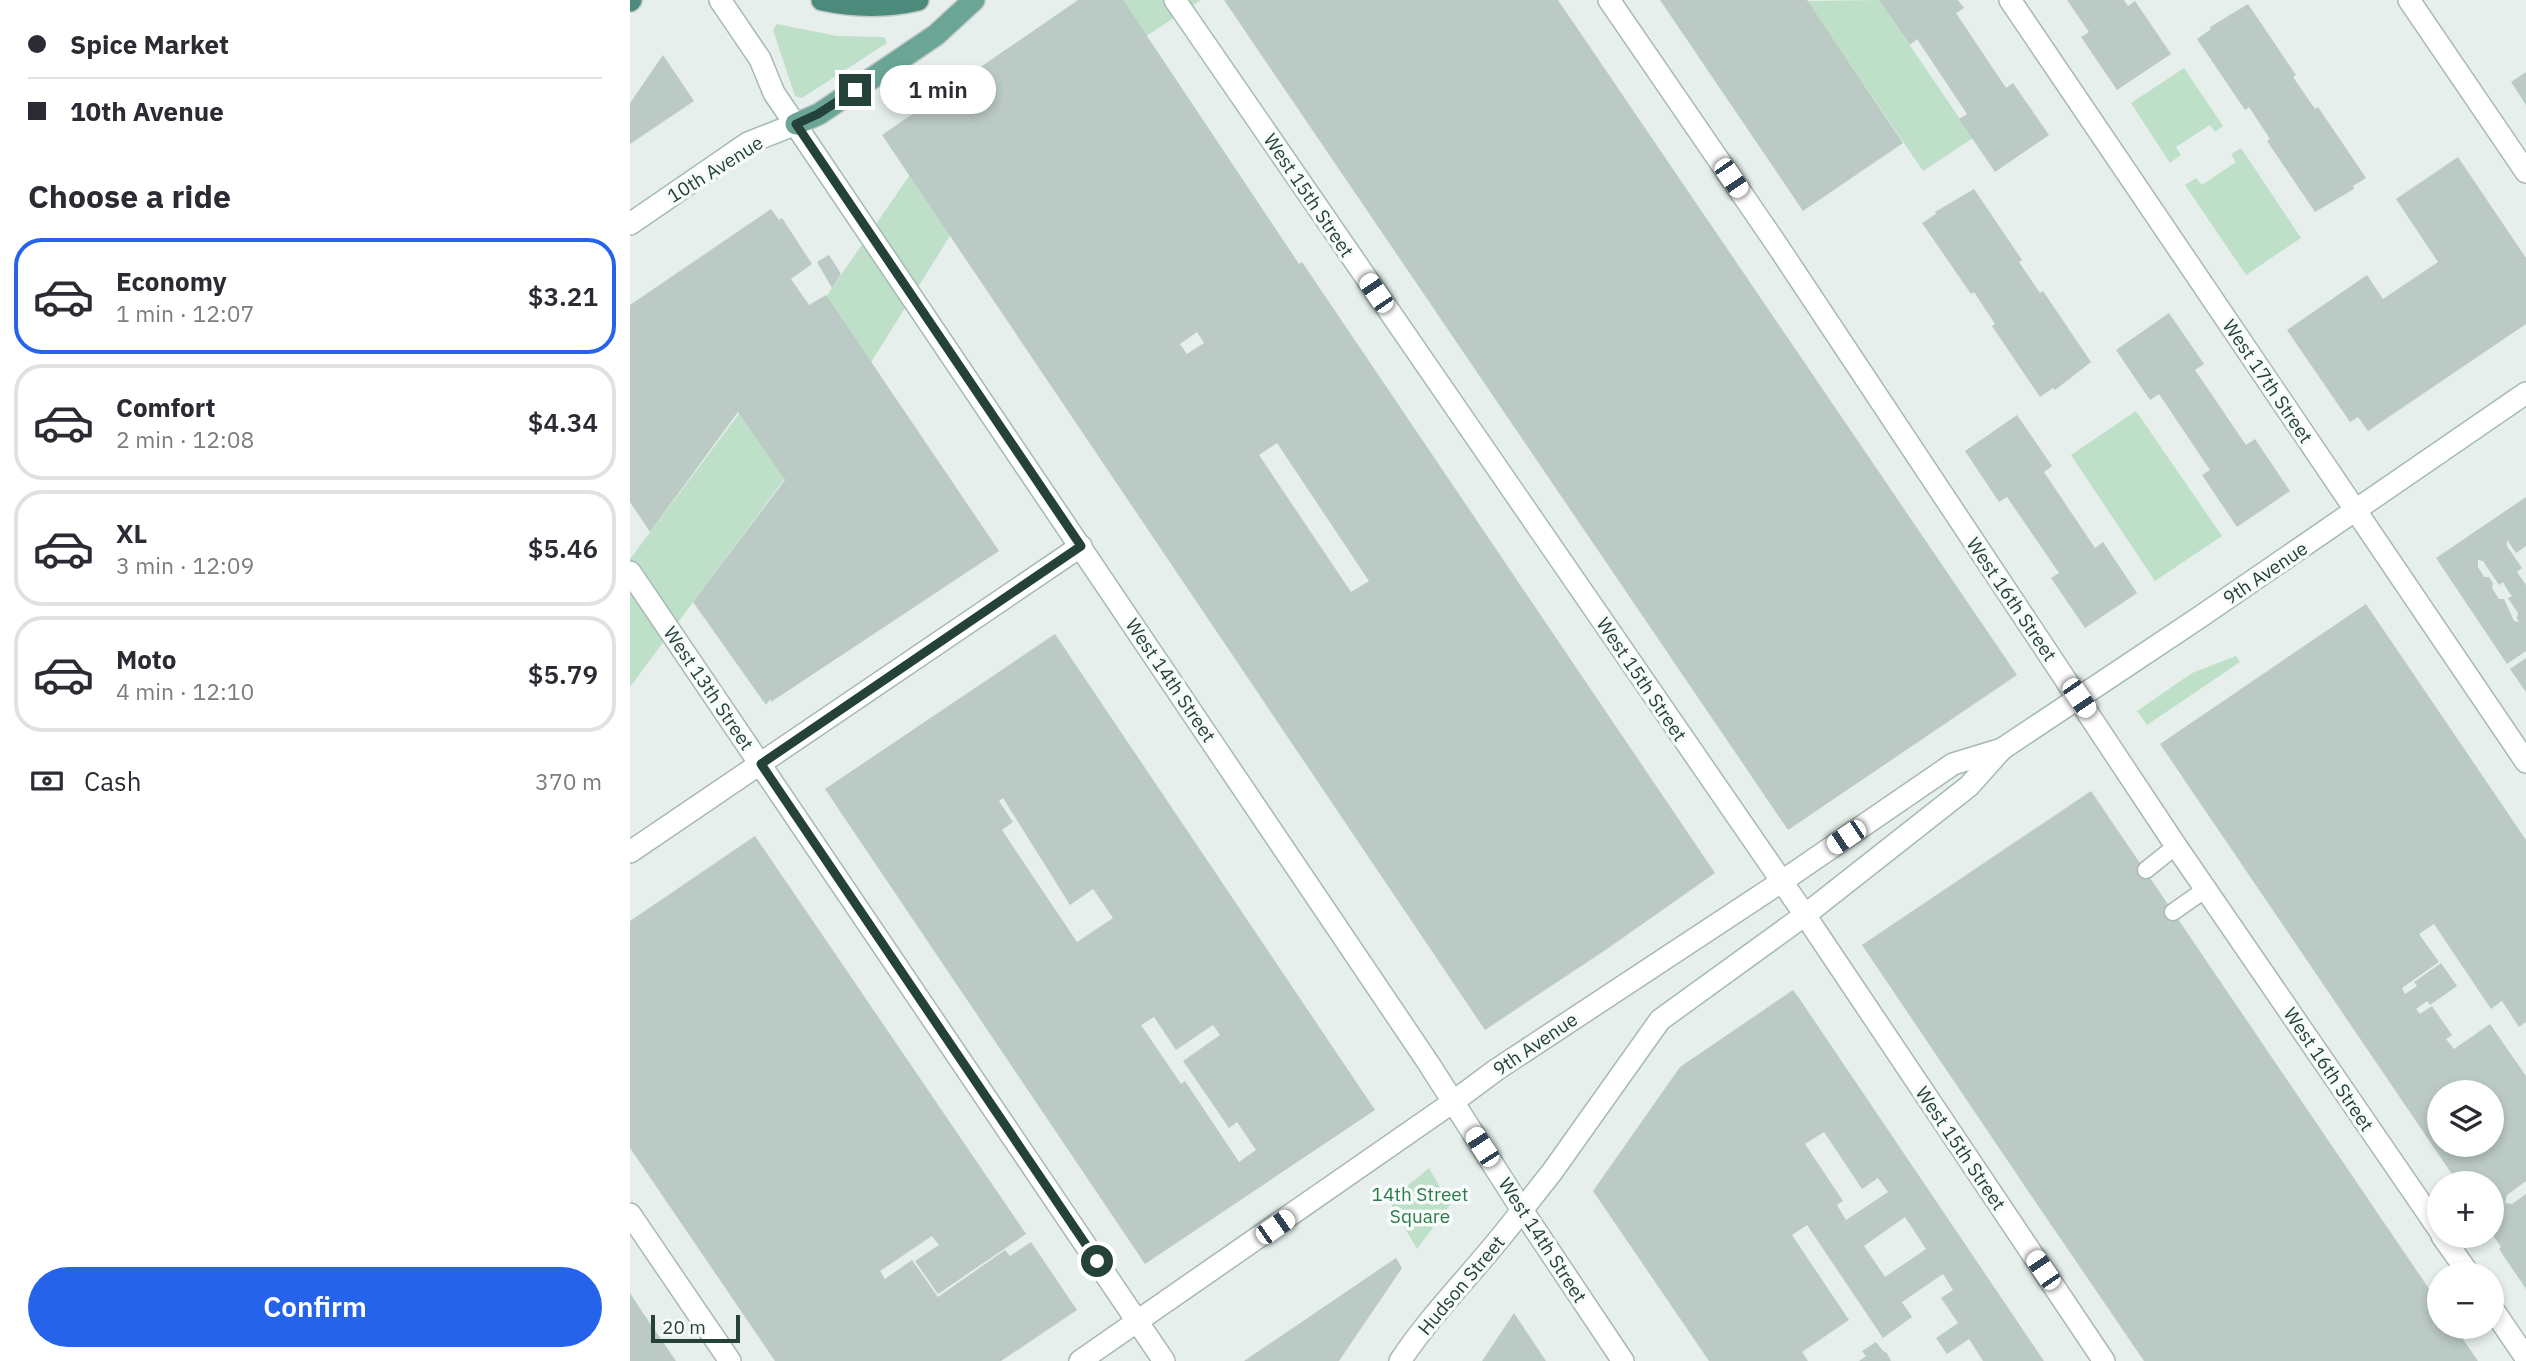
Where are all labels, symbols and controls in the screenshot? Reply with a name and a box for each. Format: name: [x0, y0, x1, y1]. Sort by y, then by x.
text: Spice Market: [70, 27, 229, 61]
callout: 1 min: [880, 66, 995, 114]
route end: [839, 74, 871, 106]
text: 1 min: [908, 74, 968, 104]
text: 10th Avenue: [70, 94, 224, 128]
street label: West 15th Street: [1259, 129, 1359, 261]
street label: 10th Avenue: [663, 130, 767, 208]
car: [1711, 155, 1752, 201]
text: Choose a ride: [28, 175, 231, 217]
text: Economy: [116, 264, 227, 298]
icon: car: [32, 265, 95, 328]
car: [1356, 270, 1397, 316]
text: $3.21: [528, 279, 598, 313]
text: 1 min · 12:07: [116, 298, 254, 328]
street label: West 17th Street: [2218, 315, 2318, 447]
text: Comfort: [116, 390, 215, 424]
icon: car: [32, 391, 95, 454]
text: $4.34: [528, 405, 598, 439]
text: 2 min · 12:08: [116, 424, 254, 454]
text: XL: [116, 516, 147, 550]
icon: car: [32, 517, 95, 580]
text: $5.46: [528, 531, 598, 565]
street label: West 16th Street: [1962, 533, 2062, 665]
street label: 9th Avenue: [2218, 536, 2312, 610]
text: 3 min · 12:09: [116, 550, 254, 580]
street label: West 15th Street: [1592, 613, 1692, 745]
street label: West 14th Street: [1121, 614, 1221, 746]
street label: West 13th Street: [659, 622, 759, 754]
text: Moto: [116, 642, 176, 676]
icon: car: [32, 643, 95, 706]
text: $5.79: [528, 657, 598, 691]
car: [2059, 675, 2100, 721]
text: 4 min · 12:10: [116, 676, 254, 706]
icon: cash: [28, 762, 66, 800]
text: Cash: [84, 764, 141, 798]
text: 370 m: [535, 766, 602, 796]
car: [1823, 817, 1870, 857]
street label: West 16th Street: [2279, 1003, 2379, 1135]
street label: 9th Avenue: [1488, 1007, 1582, 1081]
map controls: [2427, 1080, 2504, 1339]
button: layers: [2427, 1080, 2504, 1157]
street label: West 15th Street: [1911, 1082, 2011, 1214]
car: [1462, 1124, 1503, 1170]
button: +: [2427, 1171, 2504, 1248]
street label: West 14th Street: [1494, 1173, 1592, 1307]
park label: 14th Street Square: [1372, 1182, 1468, 1228]
car: [1252, 1206, 1299, 1248]
street label: Hudson Street: [1412, 1230, 1510, 1340]
route start: [1081, 1245, 1113, 1277]
car: [2023, 1247, 2064, 1293]
button: −: [2427, 1262, 2504, 1339]
button: Confirm: [28, 1267, 602, 1347]
scale bar: [651, 1312, 740, 1344]
text: 20 m: [662, 1315, 706, 1339]

